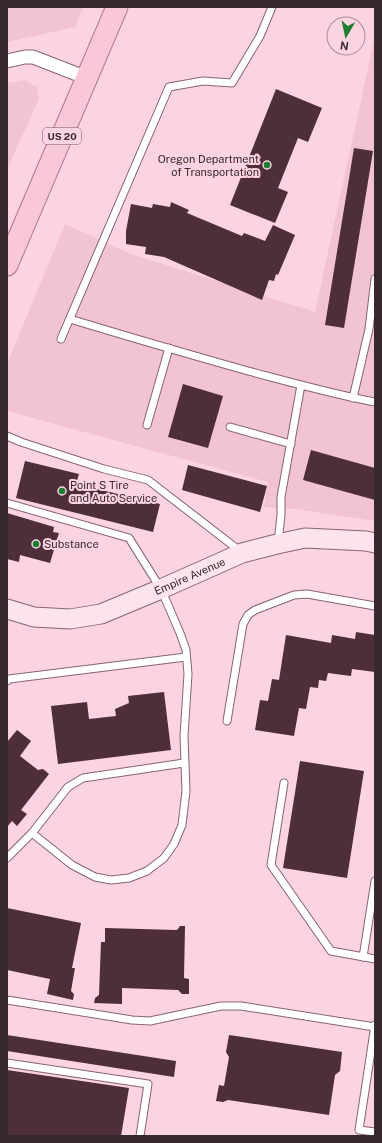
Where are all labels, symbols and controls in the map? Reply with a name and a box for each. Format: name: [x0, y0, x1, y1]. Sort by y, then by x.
north arrow: [326, 16, 366, 56]
text: N: [339, 39, 350, 52]
road number: US 20: [43, 128, 81, 144]
place label: Oregon Department of Transportation: [158, 153, 259, 178]
marker: Oregon Department of Transportation: [262, 160, 272, 170]
place label: Point S Tire and Auto Service: [70, 479, 157, 504]
marker: Point S Tire and Auto Service: [57, 486, 67, 496]
place label: Substance: [44, 538, 99, 550]
marker: Substance: [31, 539, 41, 549]
street label: Empire Avenue: [152, 555, 227, 597]

